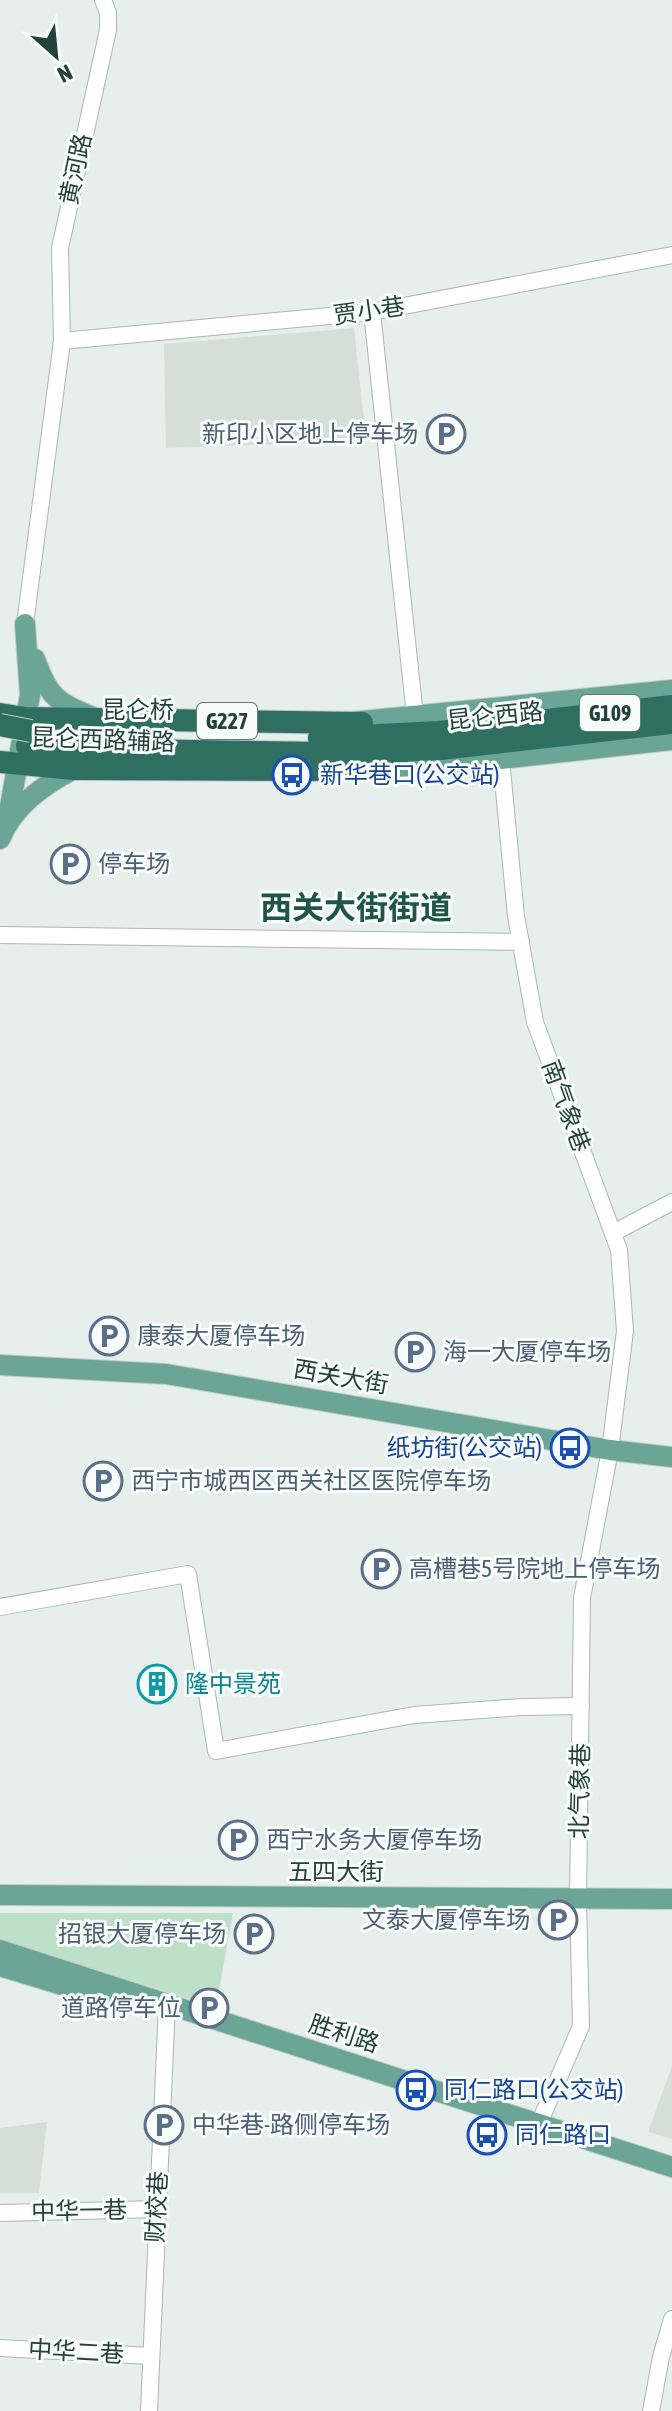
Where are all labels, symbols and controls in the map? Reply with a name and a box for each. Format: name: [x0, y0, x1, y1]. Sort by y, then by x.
north arrow: [16, 16, 96, 96]
text: N: [53, 59, 77, 88]
street label: 黄河路: [55, 131, 96, 207]
street label: 贾小巷: [331, 292, 406, 329]
parking icon: 新印小区地上停车场: [425, 413, 467, 455]
place label: 新印小区地上停车场: [202, 420, 418, 447]
road number: G109: [580, 695, 640, 731]
street label: 昆仑桥: [102, 696, 174, 723]
street label: 昆仑西路: [446, 697, 544, 734]
road number: G227: [197, 703, 257, 739]
street label: 昆仑西路辅路: [31, 723, 175, 756]
bus stop icon: 新华巷口(公交站): [271, 754, 313, 796]
place label: 新华巷口(公交站): [320, 761, 500, 788]
parking icon: 停车场: [49, 843, 91, 885]
place label: 停车场: [98, 850, 170, 877]
district label: 西关大街街道: [260, 889, 452, 926]
street label: 南气象巷: [537, 1056, 596, 1156]
parking icon: 康泰大厦停车场: [88, 1315, 130, 1357]
place label: 康泰大厦停车场: [137, 1322, 305, 1349]
parking icon: 海一大厦停车场: [394, 1331, 436, 1373]
place label: 海一大厦停车场: [443, 1338, 611, 1365]
street label: 西关大街: [291, 1355, 391, 1398]
bus stop icon: 纸坊街(公交站): [549, 1427, 591, 1469]
place label: 纸坊街(公交站): [386, 1434, 542, 1461]
parking icon: 西宁市城西区西关社区医院停车场: [82, 1460, 124, 1502]
place label: 西宁市城西区西关社区医院停车场: [131, 1467, 491, 1494]
parking icon: 高槽巷5号院地上停车场: [360, 1548, 402, 1590]
place label: 高槽巷5号院地上停车场: [409, 1555, 660, 1582]
building icon: 隆中景苑: [136, 1663, 178, 1705]
place label: 隆中景苑: [185, 1670, 281, 1697]
street label: 北气象巷: [565, 1743, 594, 1839]
parking icon: 西宁水务大厦停车场: [217, 1819, 259, 1861]
place label: 西宁水务大厦停车场: [266, 1826, 482, 1853]
street label: 五四大街: [288, 1858, 384, 1885]
parking icon: 文泰大厦停车场: [537, 1899, 579, 1941]
place label: 文泰大厦停车场: [362, 1906, 530, 1933]
parking icon: 招银大厦停车场: [233, 1913, 275, 1955]
place label: 招银大厦停车场: [58, 1920, 226, 1947]
parking icon: 道路停车位: [188, 1987, 230, 2029]
place label: 道路停车位: [61, 1994, 181, 2021]
street label: 胜利路: [306, 2010, 383, 2057]
bus stop icon: 同仁路口(公交站): [395, 2069, 437, 2111]
place label: 同仁路口(公交站): [444, 2076, 624, 2103]
parking icon: 中华巷-路侧停车场: [143, 2104, 185, 2146]
place label: 中华巷-路侧停车场: [192, 2111, 390, 2138]
bus stop icon: 同仁路口: [466, 2114, 508, 2156]
place label: 同仁路口: [515, 2121, 611, 2148]
street label: 财校巷: [141, 2170, 172, 2244]
street label: 中华一巷: [31, 2196, 127, 2225]
street label: 中华二巷: [27, 2336, 125, 2367]

